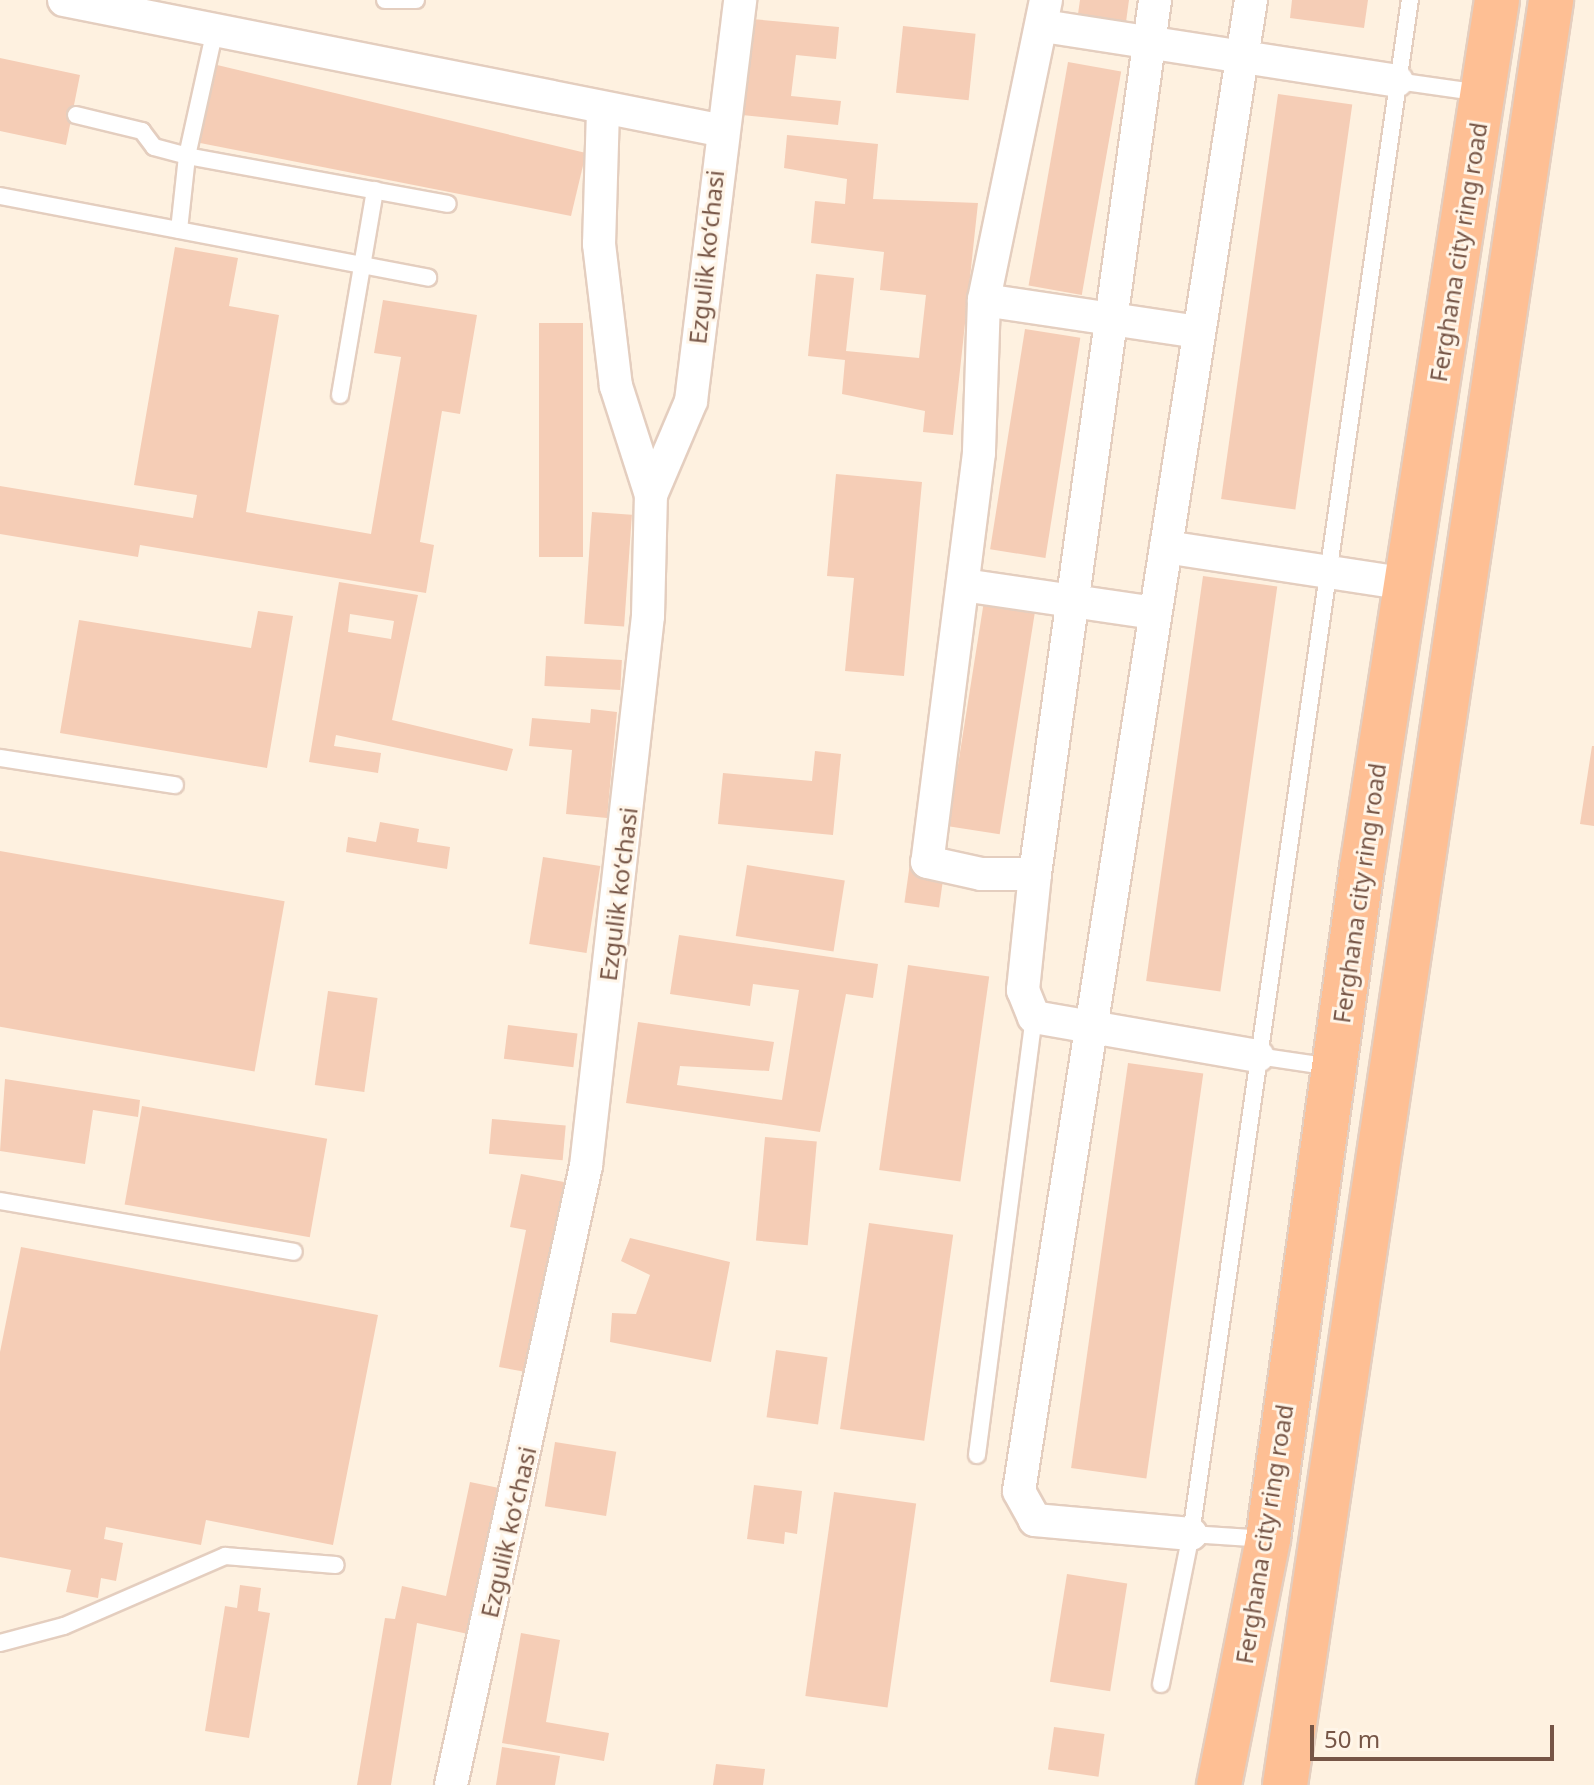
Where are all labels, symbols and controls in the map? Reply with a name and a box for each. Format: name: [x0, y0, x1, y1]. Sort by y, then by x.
street label: Ferghana city ring road: [1423, 120, 1493, 384]
street label: Ezgulik koʻchasi: [683, 169, 729, 345]
street label: Ferghana city ring road: [1326, 761, 1392, 1025]
street label: Ezgulik koʻchasi: [593, 806, 643, 982]
street label: Ferghana city ring road: [1229, 1402, 1299, 1666]
street label: Ezgulik koʻchasi: [474, 1444, 542, 1620]
scale bar: [1314, 1709, 1558, 1759]
text: 50 m: [1324, 1722, 1380, 1755]

